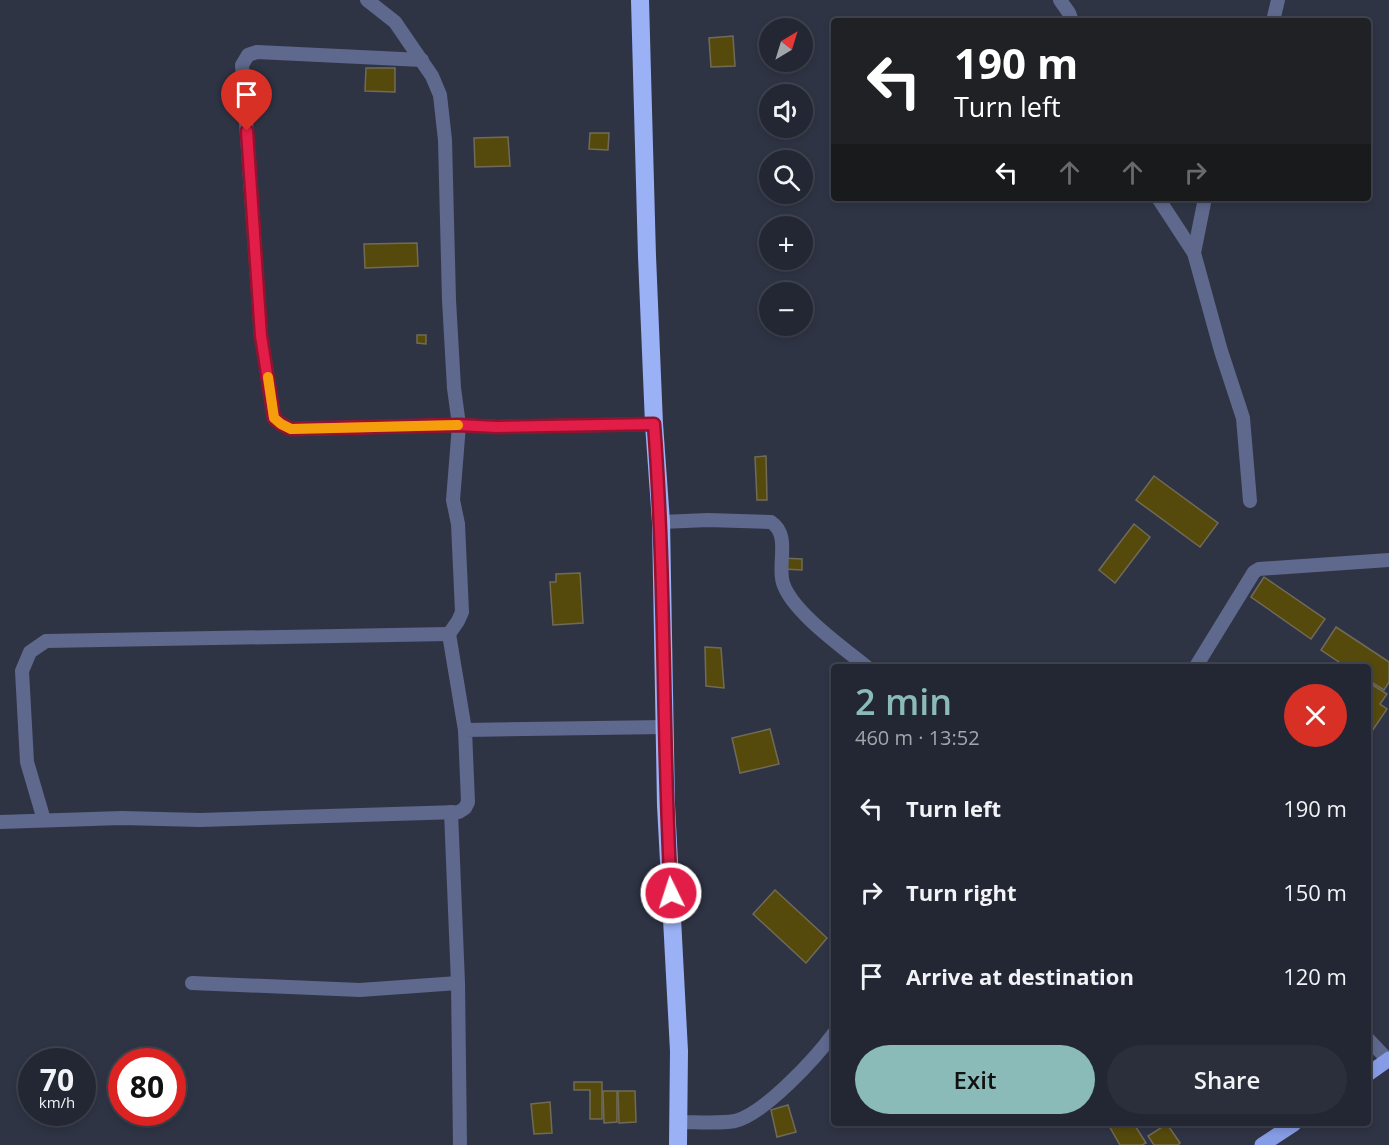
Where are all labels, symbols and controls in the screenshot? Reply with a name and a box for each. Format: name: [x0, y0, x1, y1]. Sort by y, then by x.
north arrow: [759, 18, 813, 72]
map controls: [759, 18, 813, 336]
text: 190 m: [954, 34, 1078, 91]
icon: left: [855, 42, 933, 120]
pin: [221, 69, 272, 131]
icon: arrive: [230, 78, 263, 111]
button: sound: [759, 84, 813, 138]
text: Turn left: [954, 88, 1061, 125]
button: search: [759, 150, 813, 204]
icon: left: [990, 156, 1023, 189]
icon: ahead: [1053, 156, 1086, 189]
icon: ahead: [1116, 156, 1149, 189]
icon: right: [1179, 156, 1212, 189]
button: +: [759, 216, 813, 270]
button: −: [759, 282, 813, 336]
text: 2 min: [855, 677, 952, 726]
button: close: [1284, 684, 1347, 747]
text: 460 m · 13:52: [855, 724, 980, 751]
icon: left: [855, 792, 888, 825]
text: Turn left: [906, 793, 1001, 823]
text: 190 m: [1283, 793, 1347, 823]
position arrow: [639, 861, 703, 925]
icon: right: [855, 876, 888, 909]
text: Turn right: [906, 877, 1017, 907]
text: 150 m: [1283, 877, 1347, 907]
icon: arrive: [855, 960, 888, 993]
text: Arrive at destination: [906, 961, 1134, 991]
text: 120 m: [1283, 961, 1347, 991]
button: Exit: [855, 1045, 1095, 1114]
button: Share: [1107, 1045, 1347, 1114]
speed limit sign: 80: [108, 1048, 186, 1126]
text: 70: [40, 1059, 74, 1100]
text: km/h: [39, 1092, 75, 1112]

